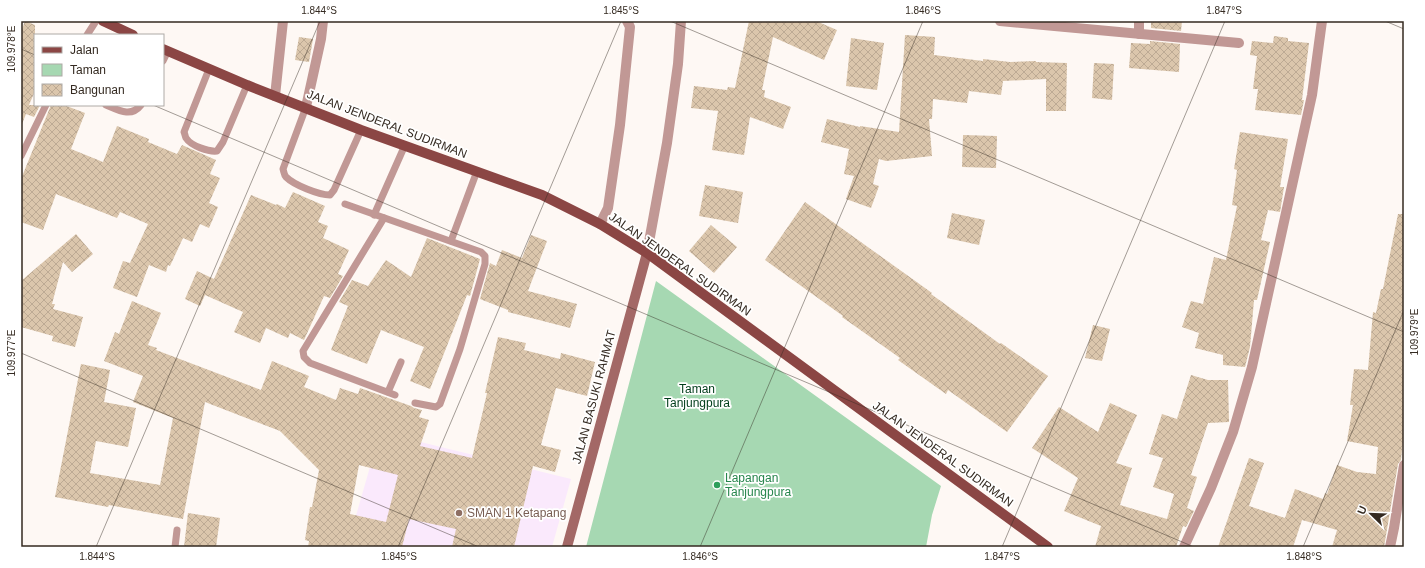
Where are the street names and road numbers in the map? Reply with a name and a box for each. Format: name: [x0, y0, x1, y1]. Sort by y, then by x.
street label: JALAN JENDERAL SUDIRMAN: [305, 87, 469, 161]
street label: JALAN JENDERAL SUDIRMAN: [606, 209, 754, 319]
street label: JALAN BASUKI RAHMAT: [569, 328, 619, 465]
street label: JALAN JENDERAL SUDIRMAN: [870, 398, 1016, 510]

